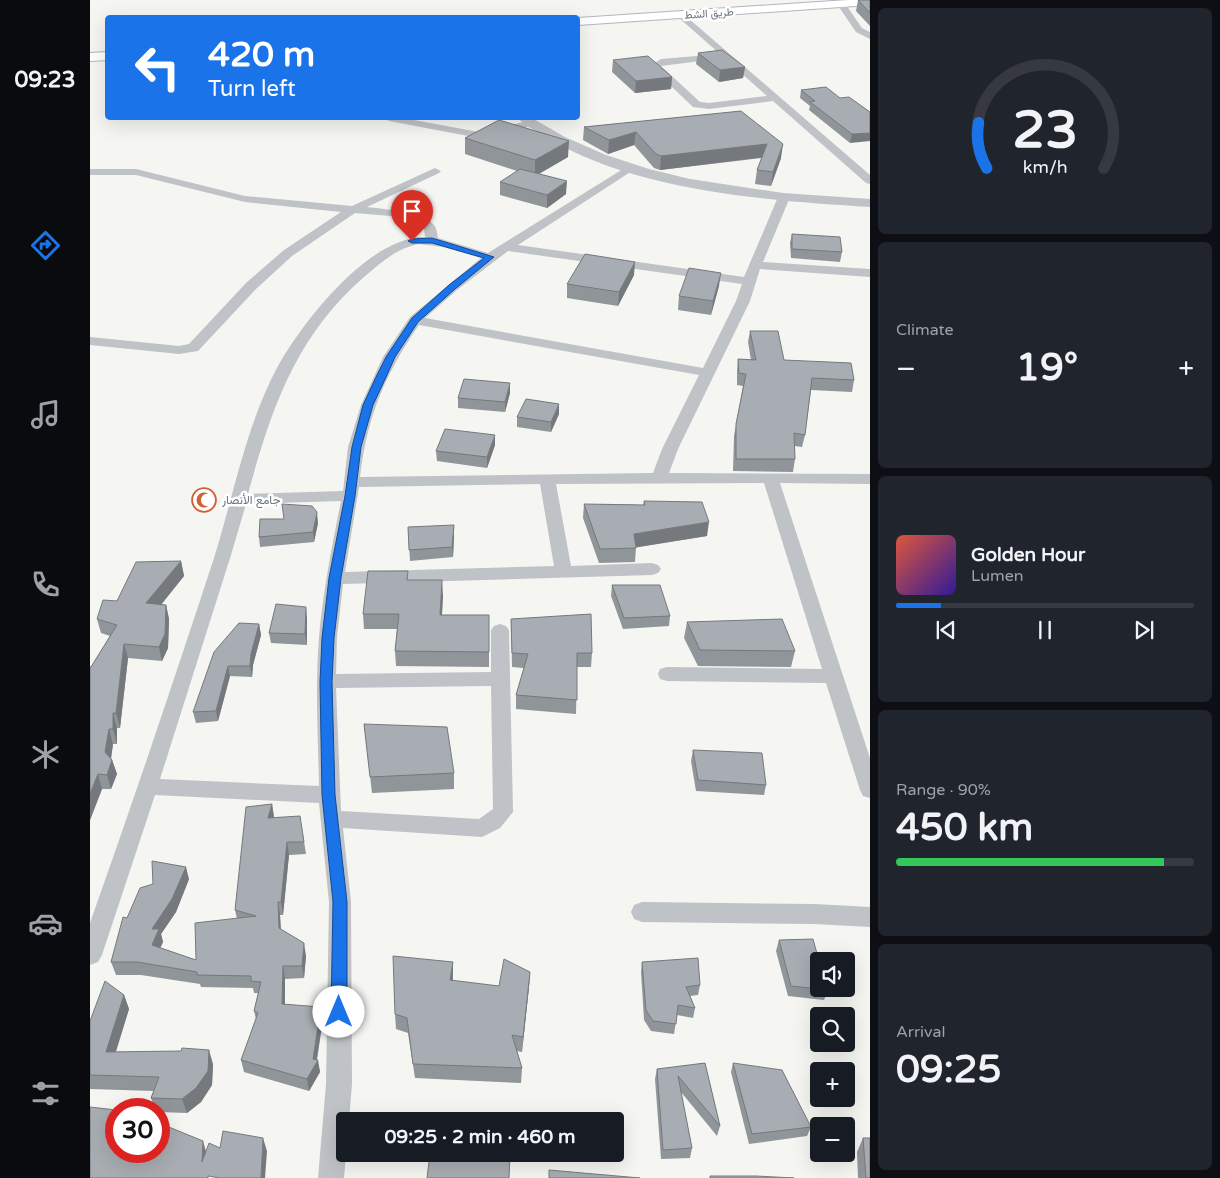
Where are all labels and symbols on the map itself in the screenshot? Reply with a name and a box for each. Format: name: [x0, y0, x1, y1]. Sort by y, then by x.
street label: طريق الشط: [684, 5, 734, 22]
pin: [391, 190, 433, 241]
mosque icon: جامع الأنصار: [191, 487, 217, 513]
place label: جامع الأنصار: [221, 493, 281, 509]
position arrow: [312, 985, 364, 1037]
speed limit sign: 30: [105, 1098, 170, 1163]

